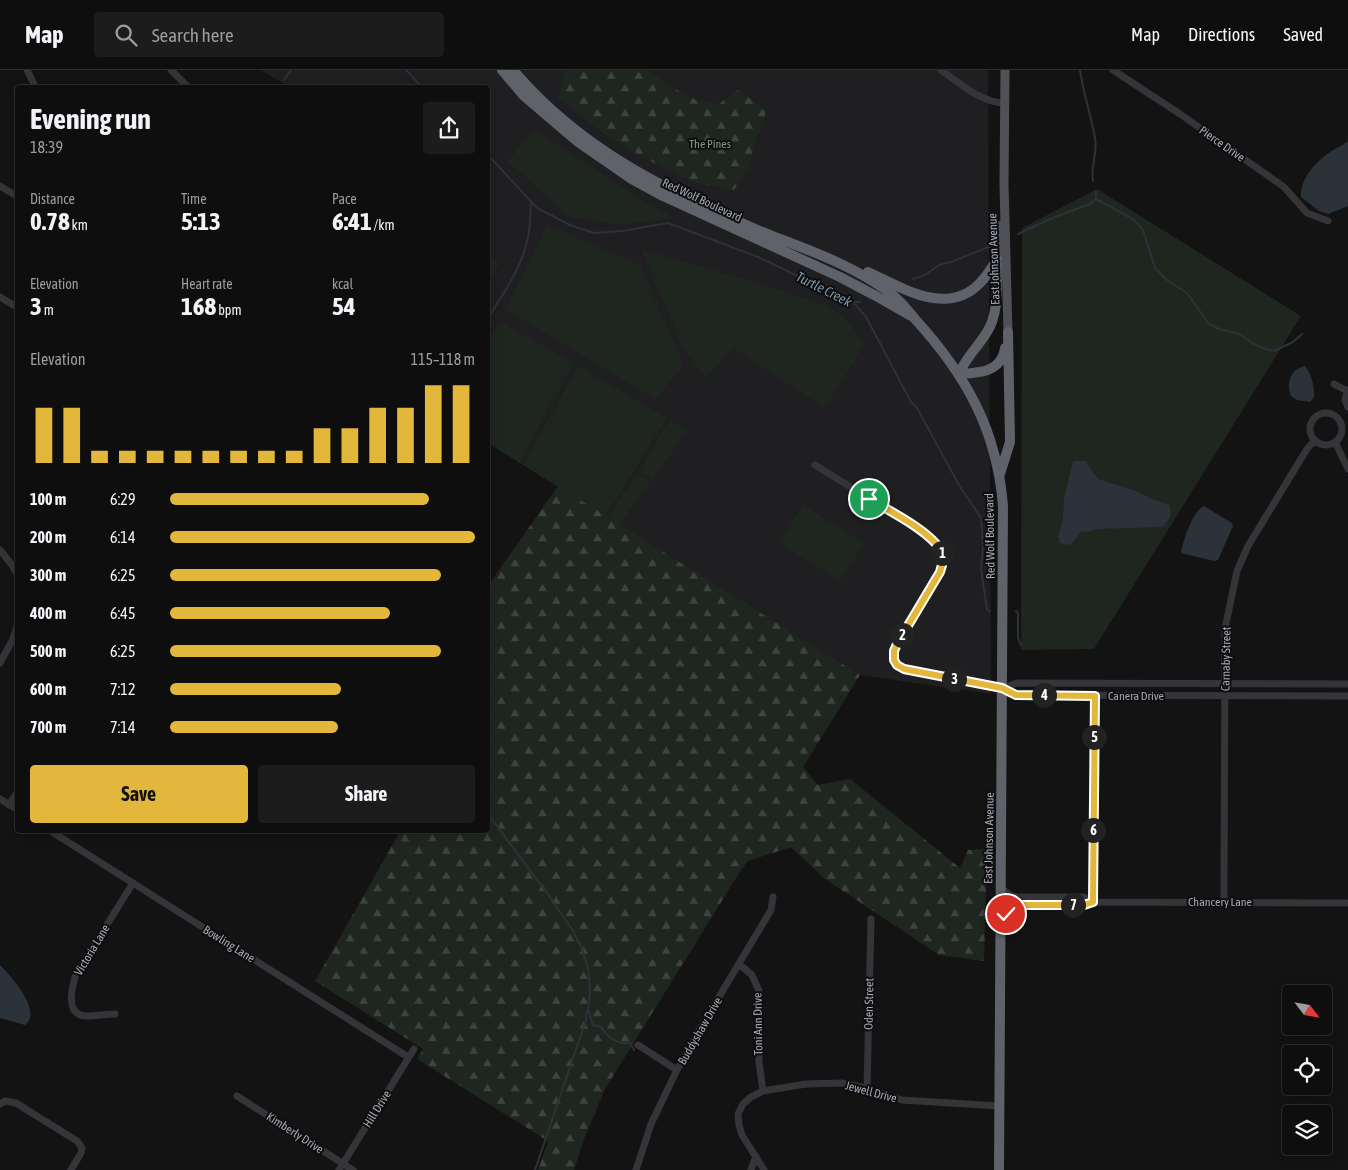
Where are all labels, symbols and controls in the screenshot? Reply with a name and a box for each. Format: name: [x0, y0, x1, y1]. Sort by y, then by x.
search box: [94, 12, 444, 57]
text: Map: [25, 21, 64, 48]
icon: search: [112, 21, 140, 49]
text: Search here: [152, 24, 234, 46]
text: Map: [1131, 24, 1160, 45]
text: Directions: [1188, 24, 1255, 45]
text: Saved: [1283, 24, 1323, 45]
button: share: [423, 102, 475, 154]
text: Evening run: [30, 103, 151, 135]
street label: Pierce Drive: [1197, 123, 1247, 165]
park label: The Pines: [689, 137, 731, 151]
text: 18:39: [30, 138, 63, 156]
street label: Red Wolf Boulevard: [660, 175, 744, 225]
text: Distance: [30, 191, 75, 207]
text: Time: [181, 191, 207, 207]
text: Pace: [332, 191, 357, 207]
text: 0.78: [30, 207, 70, 235]
text: 5:13: [181, 207, 221, 235]
text: 6:41: [332, 207, 372, 235]
street label: East Johnson Avenue: [985, 213, 1003, 305]
text: km: [70, 217, 88, 233]
text: /km: [372, 217, 395, 233]
water label: Turtle Creek: [793, 268, 855, 310]
text: Elevation: [30, 276, 79, 292]
text: Heart rate: [181, 276, 233, 292]
text: kcal: [332, 276, 353, 292]
text: 3: [30, 292, 42, 320]
text: 168: [181, 292, 216, 320]
text: 54: [332, 292, 356, 320]
text: m: [42, 302, 54, 318]
text: bpm: [216, 302, 242, 318]
text: Elevation: [30, 350, 85, 368]
text: 115–118 m: [411, 350, 475, 368]
pin: [848, 478, 890, 520]
icon: arrive: [855, 485, 883, 513]
text: 100 m: [30, 490, 66, 508]
text: 6:29: [110, 490, 135, 508]
street label: Red Wolf Boulevard: [982, 493, 998, 579]
text: 200 m: [30, 528, 66, 546]
text: 6:14: [110, 528, 135, 546]
pin: 1: [930, 540, 954, 566]
text: 1: [939, 545, 946, 561]
text: 300 m: [30, 566, 66, 584]
text: 6:25: [110, 566, 135, 584]
text: 400 m: [30, 604, 66, 622]
text: 6:45: [110, 604, 135, 622]
pin: 2: [890, 622, 914, 648]
street label: Carnaby Street: [1218, 626, 1234, 691]
text: 2: [899, 627, 906, 643]
text: 500 m: [30, 642, 66, 660]
text: 6:25: [110, 642, 135, 660]
pin: 3: [942, 666, 966, 692]
text: 3: [951, 671, 958, 687]
text: 600 m: [30, 680, 66, 698]
text: 7:12: [110, 680, 135, 698]
pin: 4: [1032, 682, 1056, 708]
text: 4: [1041, 687, 1048, 703]
street label: Canera Drive: [1108, 689, 1164, 703]
text: 700 m: [30, 718, 66, 736]
text: 7:14: [110, 718, 135, 736]
pin: 5: [1082, 724, 1106, 750]
text: 5: [1091, 729, 1098, 745]
button: Save: [30, 765, 248, 823]
button: Share: [258, 765, 475, 823]
street label: East Johnson Avenue: [981, 792, 997, 884]
pin: 6: [1080, 818, 1106, 842]
text: 6: [1090, 822, 1097, 838]
pin: 7: [1060, 892, 1086, 918]
pin: [985, 893, 1027, 935]
street label: Chancery Lane: [1188, 895, 1252, 909]
text: 7: [1070, 897, 1077, 913]
icon: check: [992, 900, 1020, 928]
street label: Victoria Lane: [71, 922, 113, 978]
street label: Bowling Lane: [201, 923, 257, 965]
street label: Oden Street: [862, 977, 876, 1030]
north arrow: [1282, 985, 1332, 1035]
map controls: [1282, 985, 1332, 1155]
street label: Toni Ann Drive: [750, 992, 766, 1056]
street label: Buddyshaw Drive: [675, 995, 725, 1067]
button: locate: [1282, 1045, 1332, 1095]
street label: Jewell Drive: [844, 1078, 898, 1106]
street label: Hill Drive: [360, 1088, 394, 1130]
button: layers: [1282, 1105, 1332, 1155]
street label: Kimberly Drive: [264, 1109, 326, 1157]

